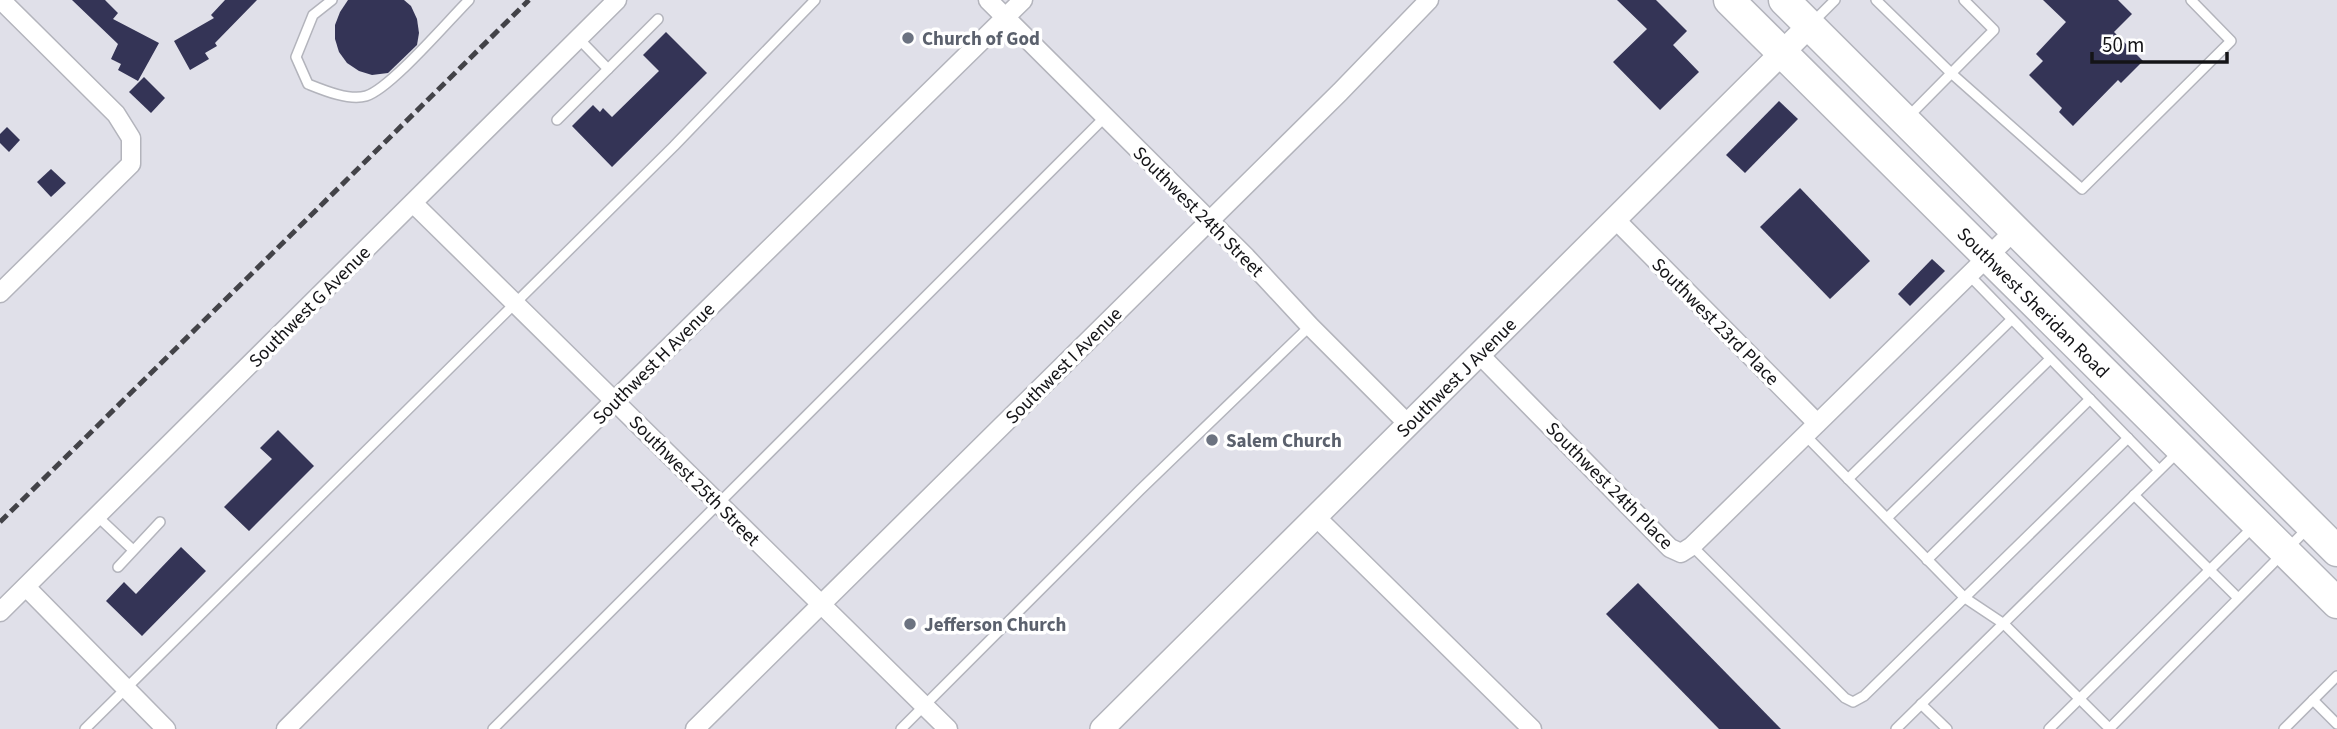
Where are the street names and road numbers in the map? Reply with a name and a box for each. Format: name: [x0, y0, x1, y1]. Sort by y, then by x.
street label: Southwest 24th Street: [1126, 140, 1270, 284]
street label: Southwest Sheridan Road: [1950, 221, 2115, 385]
street label: Southwest G Avenue: [243, 240, 377, 374]
street label: Southwest 23rd Place: [1645, 252, 1785, 392]
street label: Southwest H Avenue: [587, 297, 721, 431]
street label: Southwest I Avenue: [999, 301, 1129, 431]
street label: Southwest J Avenue: [1391, 312, 1523, 444]
street label: Southwest 25th Street: [622, 409, 766, 553]
street label: Southwest 24th Place: [1539, 416, 1679, 556]

